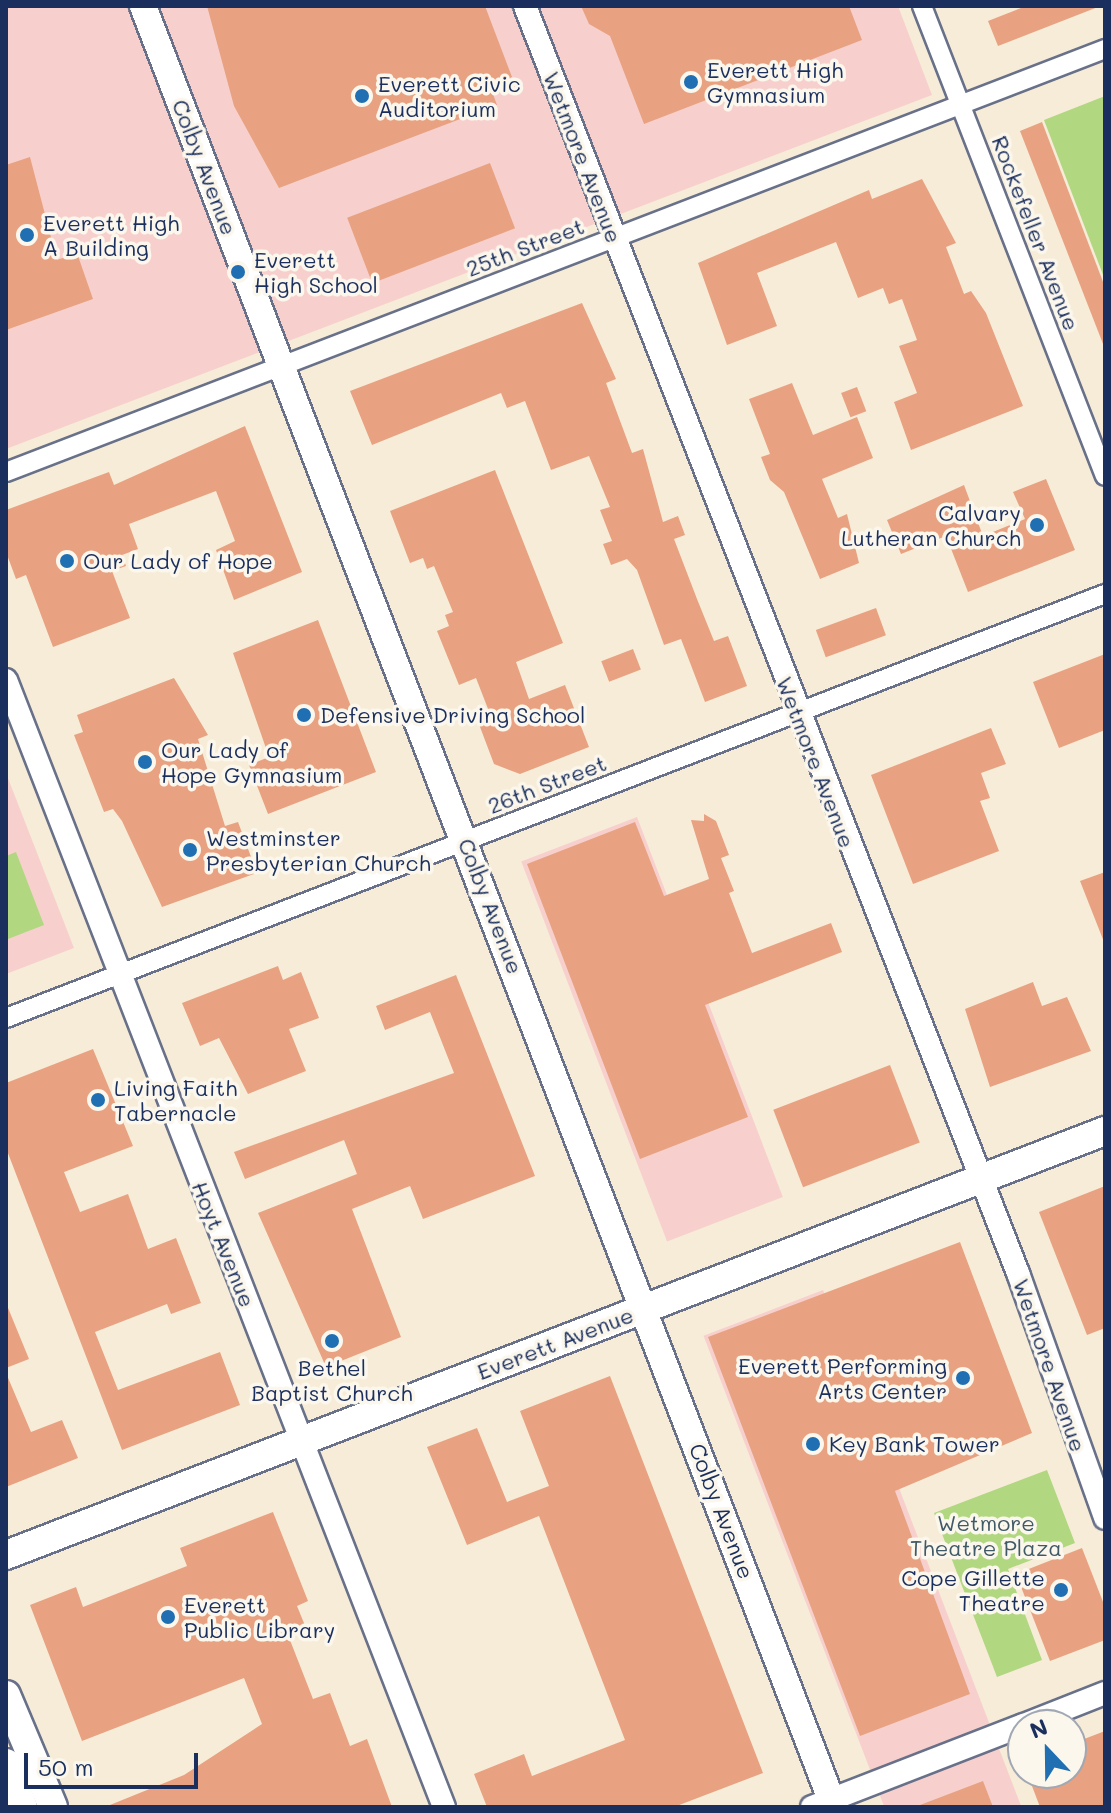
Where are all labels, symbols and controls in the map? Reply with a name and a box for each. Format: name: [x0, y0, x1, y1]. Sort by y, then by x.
place label: Everett High Gymnasium: [707, 56, 844, 108]
street label: Wetmore Avenue: [538, 68, 628, 246]
place label: Everett Civic Auditorium: [378, 70, 521, 122]
marker: Everett High Gymnasium: [682, 73, 700, 91]
marker: Everett Civic Auditorium: [353, 87, 371, 105]
street label: Colby Avenue: [167, 96, 243, 238]
street label: Rockefeller Avenue: [987, 132, 1085, 334]
place label: Everett High A Building: [43, 209, 180, 260]
street label: 25th Street: [462, 212, 588, 282]
marker: Everett High A Building: [18, 226, 36, 244]
place label: Everett High School: [254, 246, 378, 298]
marker: Everett High School: [229, 263, 247, 281]
place label: Calvary Lutheran Church: [841, 499, 1021, 550]
marker: Calvary Lutheran Church: [1028, 516, 1046, 534]
place label: Our Lady of Hope: [83, 548, 273, 574]
marker: Our Lady of Hope: [58, 552, 76, 570]
street label: Wetmore Avenue: [771, 673, 861, 851]
place label: Defensive Driving School: [320, 702, 585, 728]
marker: Defensive Driving School: [295, 706, 313, 724]
place label: Our Lady of Hope Gymnasium: [161, 736, 342, 788]
street label: 26th Street: [484, 749, 610, 819]
marker: Our Lady of Hope Gymnasium: [136, 753, 154, 771]
place label: Westminster Presbyterian Church: [206, 824, 431, 876]
street label: Colby Avenue: [453, 835, 529, 977]
marker: Westminster Presbyterian Church: [181, 841, 199, 859]
place label: Living Faith Tabernacle: [114, 1074, 237, 1126]
marker: Living Faith Tabernacle: [89, 1091, 107, 1109]
street label: Hoyt Avenue: [187, 1177, 261, 1311]
street label: Wetmore Avenue: [1008, 1275, 1092, 1455]
street label: Everett Avenue: [473, 1301, 637, 1385]
marker: Bethel Baptist Church: [323, 1332, 341, 1350]
place label: Everett Performing Arts Center: [738, 1352, 947, 1404]
place label: Bethel Baptist Church: [251, 1354, 413, 1406]
marker: Everett Performing Arts Center: [954, 1369, 972, 1387]
place label: Key Bank Tower: [829, 1431, 1000, 1457]
marker: Key Bank Tower: [804, 1435, 822, 1453]
street label: Colby Avenue: [684, 1440, 760, 1582]
park label: Wetmore Theatre Plaza: [910, 1509, 1062, 1560]
place label: Cope Gillette Theatre: [901, 1564, 1045, 1616]
marker: Cope Gillette Theatre: [1052, 1581, 1070, 1599]
place label: Everett Public Library: [184, 1591, 335, 1642]
marker: Everett Public Library: [159, 1608, 177, 1626]
north arrow: [1007, 1709, 1087, 1789]
text: N: [1025, 1712, 1052, 1745]
scale bar: [28, 1737, 202, 1787]
text: 50 m: [38, 1751, 94, 1782]

